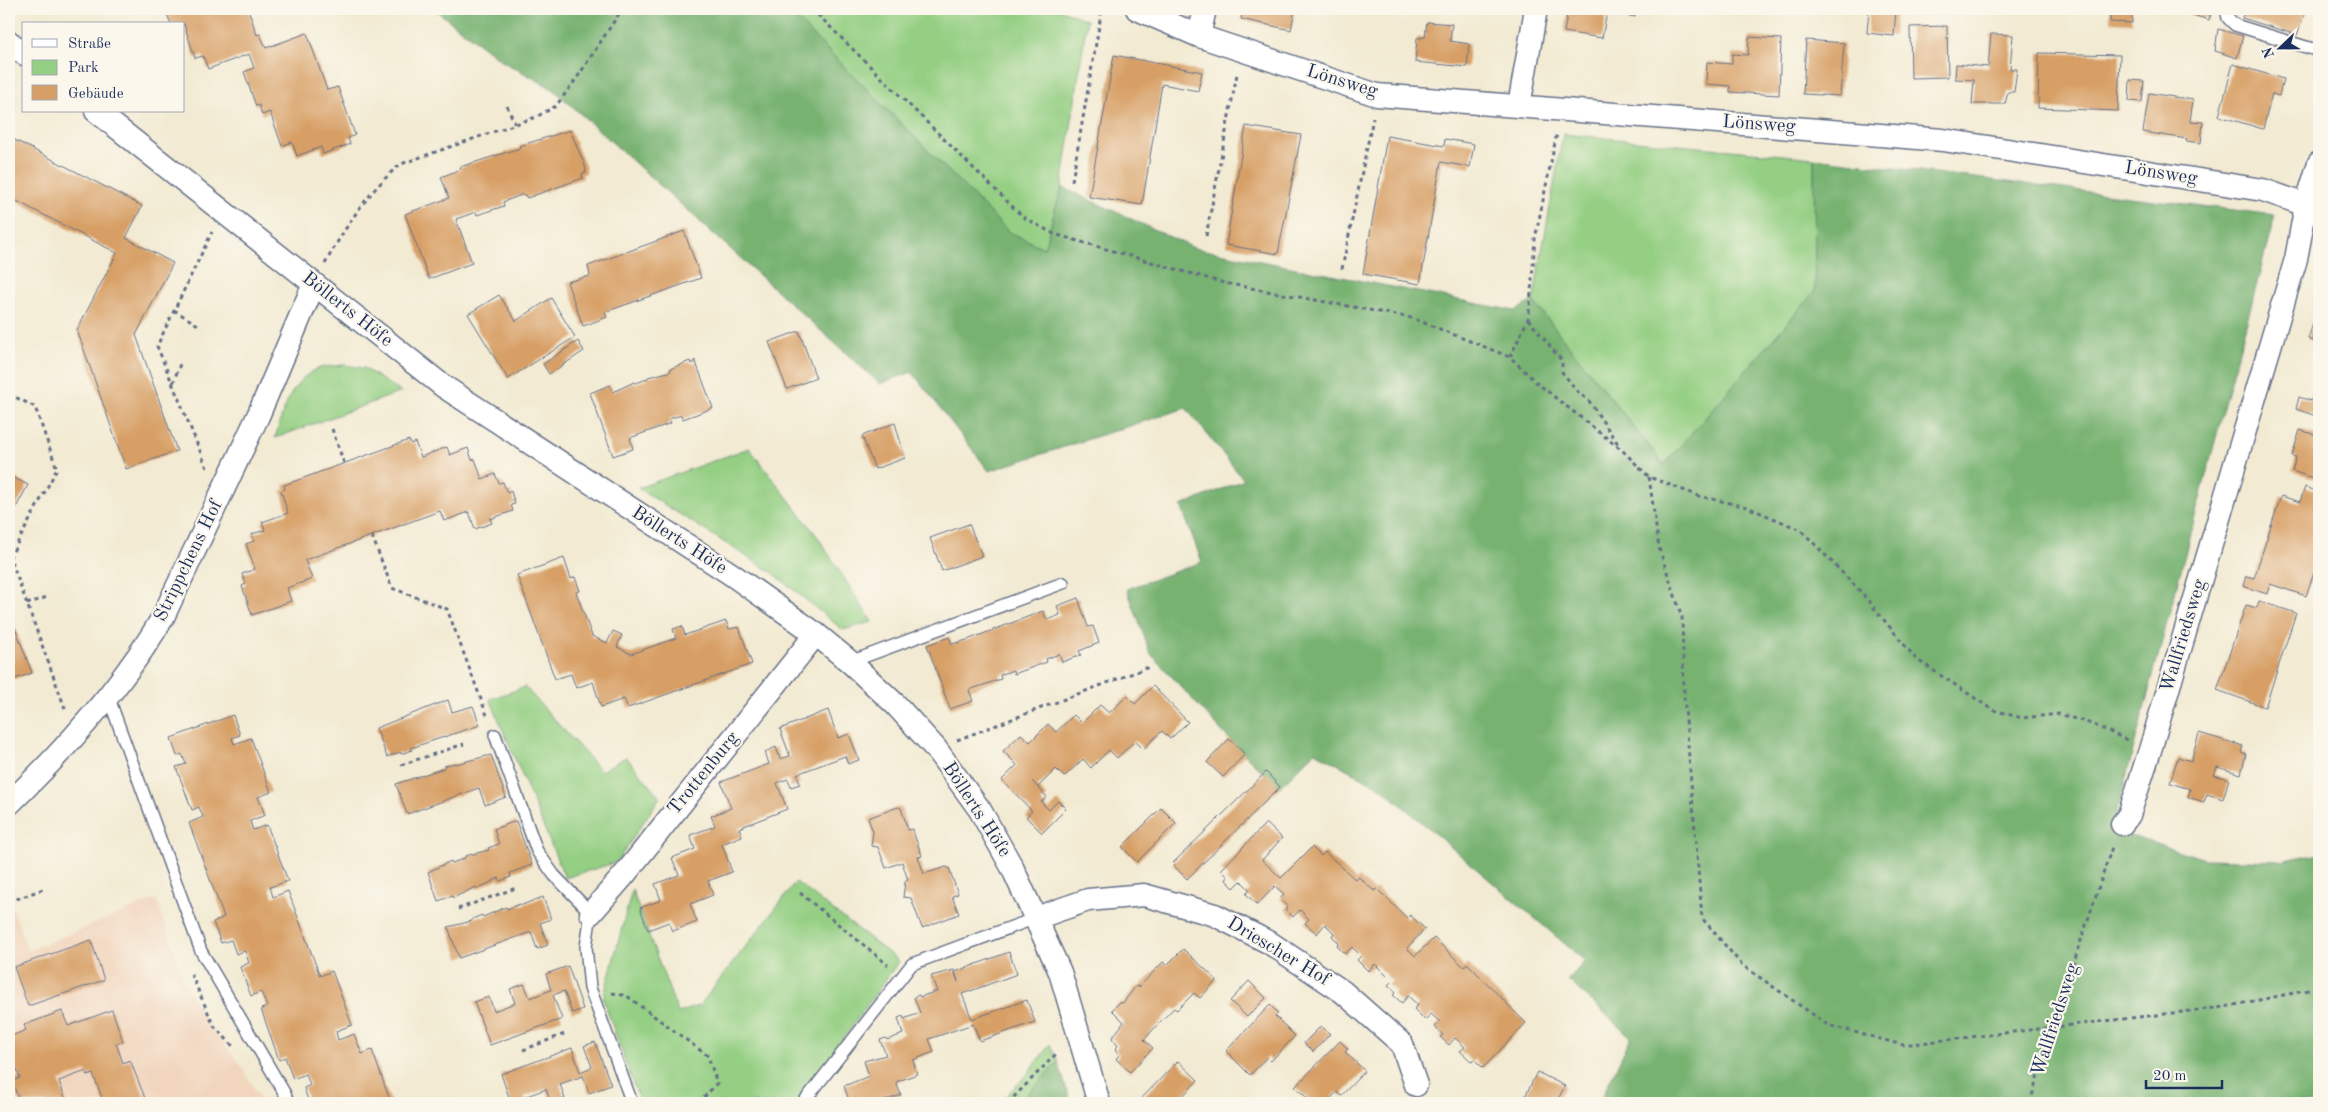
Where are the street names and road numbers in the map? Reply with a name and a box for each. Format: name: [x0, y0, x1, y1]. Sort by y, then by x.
street label: Lönsweg: [1304, 62, 1381, 102]
street label: Lönsweg: [1722, 113, 1797, 137]
street label: Lönsweg: [2123, 159, 2200, 189]
street label: Böllerts Höfe: [298, 269, 396, 351]
street label: Strippchens Hof: [151, 496, 227, 625]
street label: Böllerts Höfe: [628, 503, 730, 579]
street label: Wallfriedsweg: [2158, 576, 2210, 695]
street label: Trottenburg: [665, 728, 744, 819]
street label: Böllerts Höfe: [938, 759, 1014, 861]
street label: Driescher Hof: [1223, 914, 1333, 990]
street label: Wallfriedsweg: [2029, 961, 2083, 1079]

